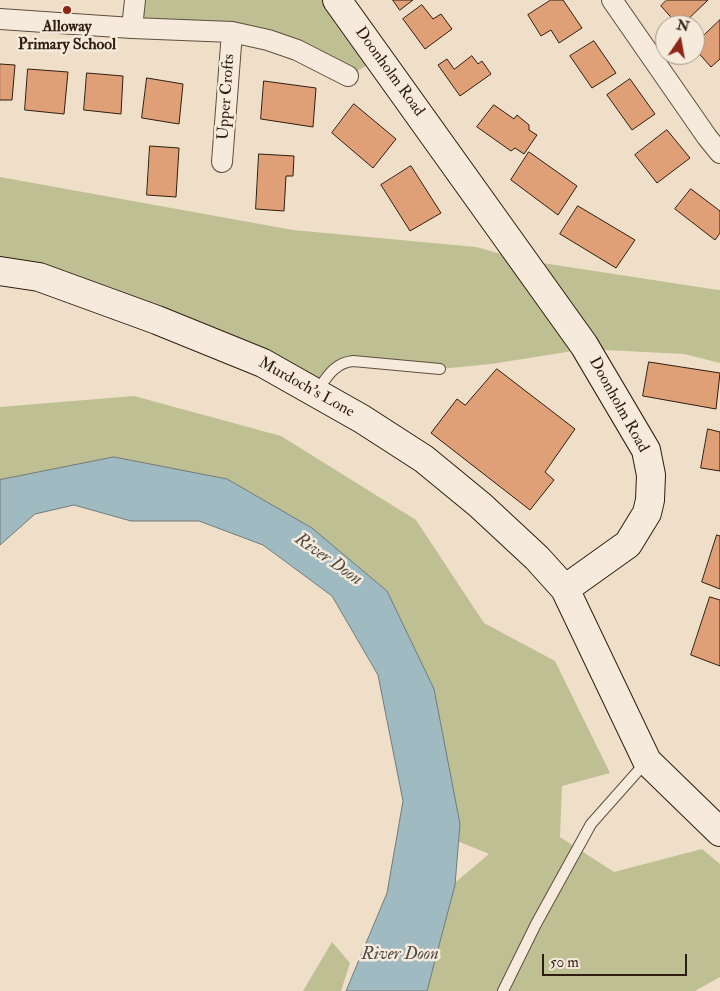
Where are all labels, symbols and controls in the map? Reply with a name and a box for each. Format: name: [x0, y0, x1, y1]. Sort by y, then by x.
marker: Alloway Primary School: [61, 4, 73, 16]
north arrow: [655, 15, 705, 65]
text: N: [675, 16, 691, 35]
place label: Alloway Primary School: [18, 18, 116, 56]
street label: Doonholm Road: [350, 23, 428, 121]
street label: Upper Crofts: [214, 53, 240, 141]
street label: Murdoch's Lone: [255, 354, 357, 422]
street label: Doonholm Road: [584, 354, 652, 456]
water label: River Doon: [290, 529, 366, 591]
water label: River Doon: [361, 944, 439, 966]
scale bar: [545, 944, 690, 976]
text: 50 m: [550, 953, 579, 972]

